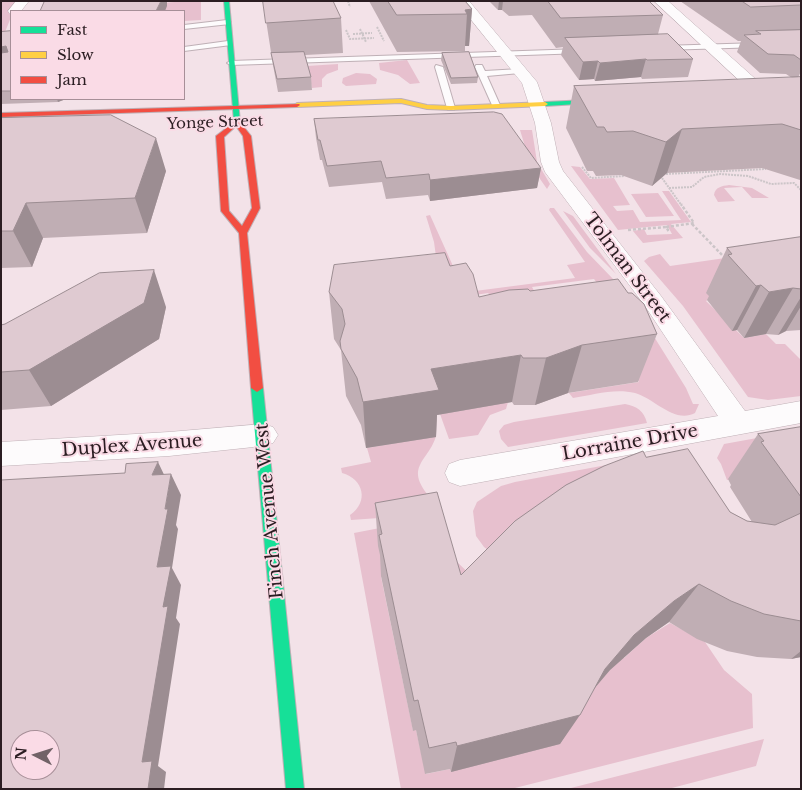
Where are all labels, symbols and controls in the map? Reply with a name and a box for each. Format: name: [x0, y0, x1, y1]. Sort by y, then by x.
legend: [10, 10, 185, 100]
text: Fast: [57, 20, 87, 39]
text: Slow: [57, 45, 94, 64]
text: Jam: [57, 70, 87, 89]
street label: Yonge Street: [166, 112, 264, 134]
street label: Tolman Street: [579, 209, 675, 327]
street label: Lorraine Drive: [560, 420, 700, 466]
street label: Finch Avenue West: [252, 422, 288, 600]
street label: Duplex Avenue: [61, 430, 203, 462]
north arrow: [10, 730, 60, 780]
text: N: [12, 746, 31, 761]

